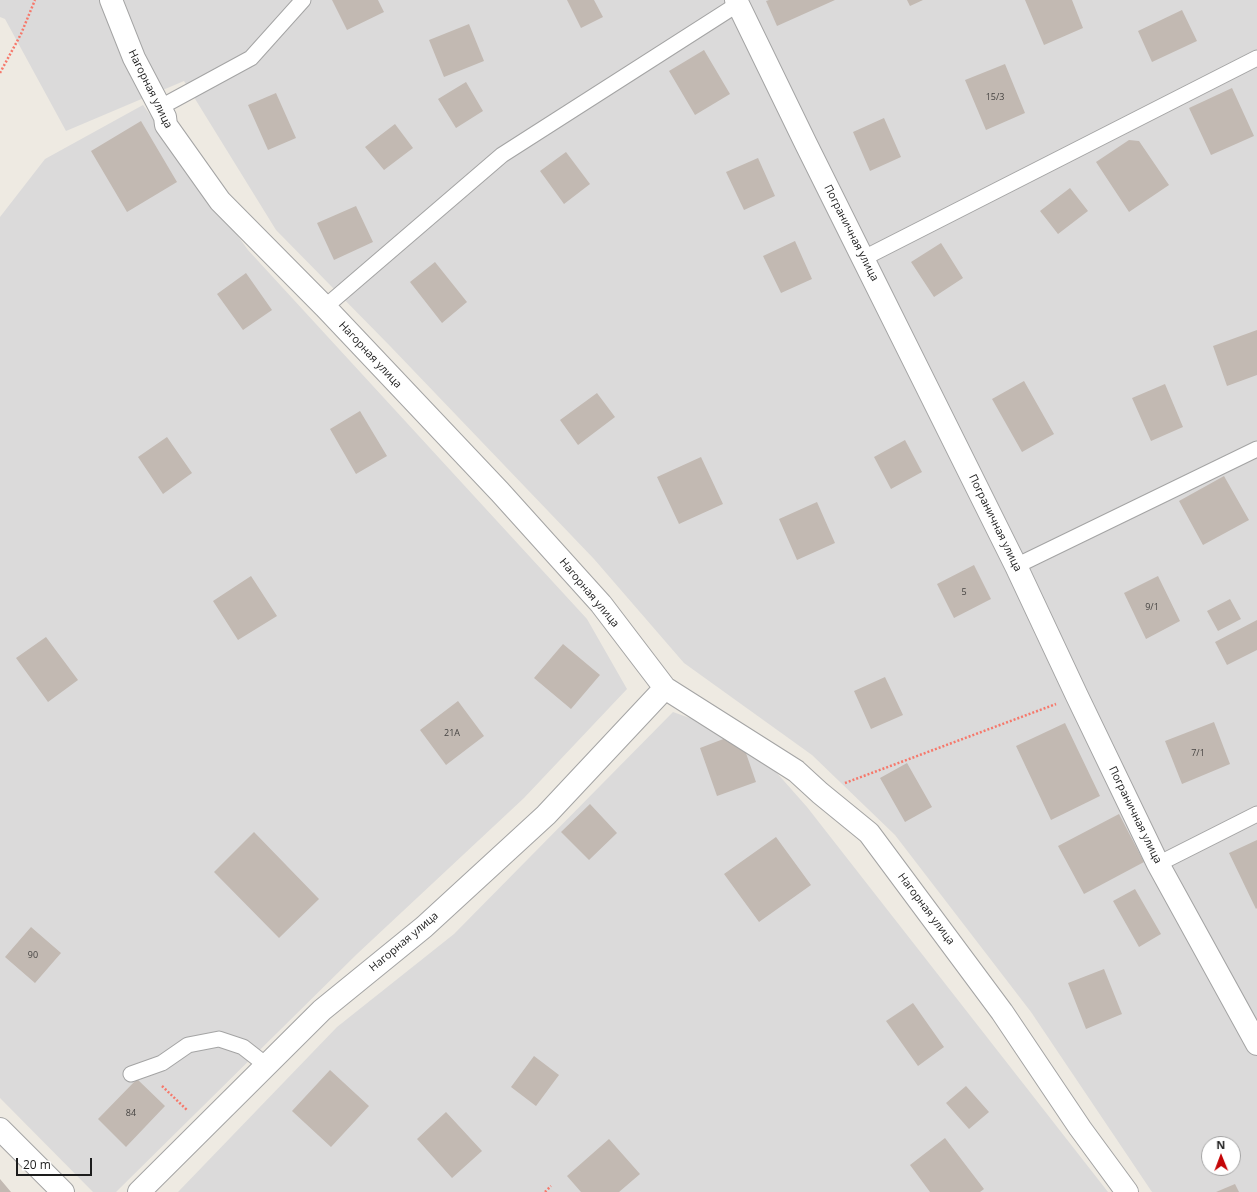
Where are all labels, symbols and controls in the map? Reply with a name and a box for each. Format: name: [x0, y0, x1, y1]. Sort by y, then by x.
street label: Нагорная улица: [125, 47, 175, 131]
house number: 15/3: [986, 92, 1004, 102]
street label: Пограничная улица: [821, 182, 881, 284]
street label: Нагорная улица: [336, 319, 404, 391]
street label: Пограничная улица: [966, 472, 1024, 574]
street label: Нагорная улица: [556, 556, 622, 630]
house number: 5: [961, 587, 967, 597]
house number: 9/1: [1145, 602, 1159, 612]
house number: 21А: [444, 728, 460, 738]
house number: 7/1: [1191, 748, 1205, 758]
street label: Пограничная улица: [1106, 764, 1164, 866]
street label: Нагорная улица: [895, 871, 957, 947]
street label: Нагорная улица: [367, 909, 441, 975]
house number: 90: [28, 950, 38, 960]
house number: 84: [126, 1108, 136, 1118]
north arrow: [1201, 1136, 1241, 1176]
text: N: [1216, 1137, 1225, 1152]
scale bar: [18, 1150, 94, 1176]
text: 20 m: [23, 1156, 51, 1173]

